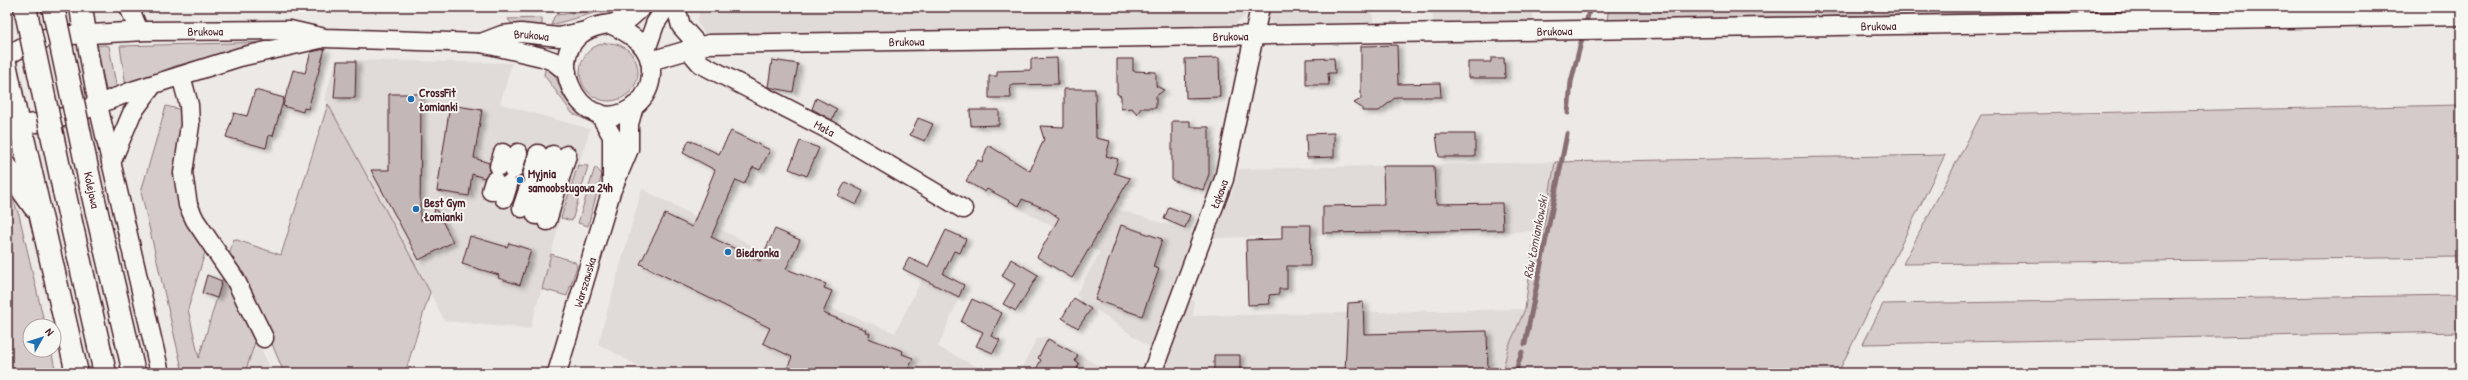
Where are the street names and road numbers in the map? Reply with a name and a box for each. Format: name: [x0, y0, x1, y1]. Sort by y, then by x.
street label: Brukowa: [1860, 17, 1897, 34]
street label: Brukowa: [187, 22, 223, 39]
street label: Brukowa: [1537, 22, 1573, 39]
street label: Brukowa: [513, 24, 550, 44]
street label: Brukowa: [1213, 27, 1249, 44]
street label: Brukowa: [889, 32, 925, 50]
street label: Mała: [811, 115, 839, 140]
street label: Kolejowa: [80, 170, 104, 210]
street label: Łąkowa: [1205, 177, 1232, 211]
street label: Warszawska: [569, 255, 600, 309]

